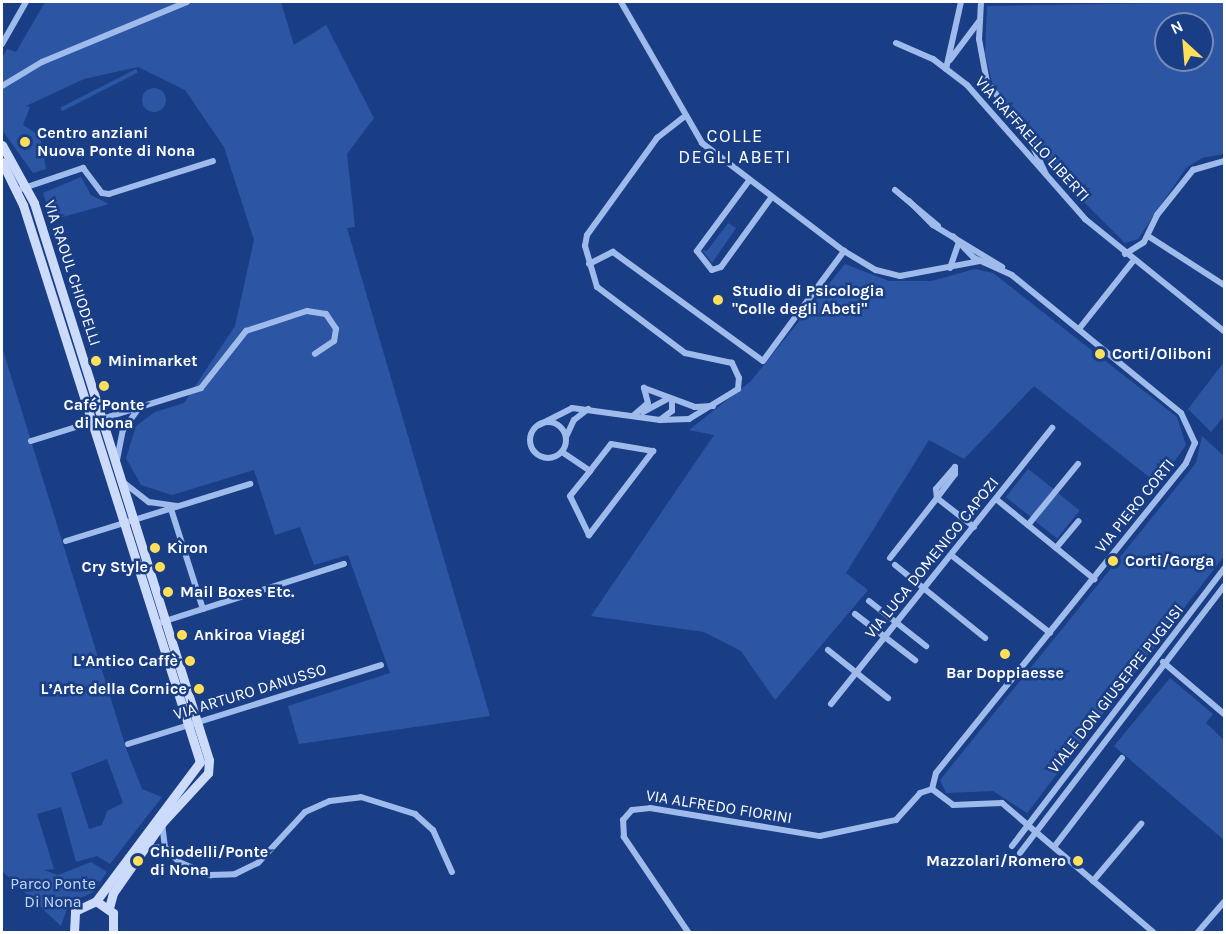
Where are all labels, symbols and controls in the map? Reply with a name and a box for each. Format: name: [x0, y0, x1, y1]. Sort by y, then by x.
north arrow: [1154, 12, 1214, 72]
text: N: [1167, 16, 1186, 38]
street label: VIA RAFFAELLO LIBERTI: [971, 72, 1093, 206]
place label: Centro anziani Nuova Ponte di Nona: [37, 123, 195, 161]
district label: COLLE DEGLI ABETI: [678, 126, 792, 168]
marker: Centro anziani Nuova Ponte di Nona: [18, 135, 32, 149]
street label: VIA RAOUL CHIODELLI: [39, 198, 105, 348]
place label: Studio di Psicologia "Colle degli Abeti": [732, 281, 884, 319]
marker: Studio di Psicologia "Colle degli Abeti": [709, 291, 727, 309]
place label: Corti/Oliboni: [1112, 344, 1212, 364]
marker: Corti/Oliboni: [1093, 347, 1107, 361]
place label: Minimarket: [108, 351, 198, 371]
marker: Minimarket: [89, 354, 103, 368]
marker: Café Ponte di Nona: [97, 379, 111, 393]
place label: Café Ponte di Nona: [63, 395, 145, 433]
street label: VIA PIERO CORTI: [1091, 455, 1179, 557]
street label: VIA LUCA DOMENICO CAPOZI: [861, 473, 1003, 643]
place label: Kìron: [167, 538, 208, 558]
marker: Kìron: [148, 541, 162, 555]
place label: Corti/Gorga: [1125, 551, 1214, 571]
marker: Corti/Gorga: [1106, 554, 1120, 568]
place label: Cry Style: [82, 557, 148, 577]
marker: Cry Style: [153, 560, 167, 574]
place label: Mail Boxes Etc.: [180, 582, 294, 602]
marker: Mail Boxes Etc.: [161, 585, 175, 599]
street label: VIALE DON GIUSEPPE PUGLISI: [1044, 601, 1188, 777]
place label: Ankiroa Viaggi: [194, 625, 306, 645]
marker: Ankiroa Viaggi: [175, 628, 189, 642]
marker: Bar Doppiaesse: [998, 647, 1012, 661]
place label: L’Antico Caffè: [73, 651, 178, 671]
marker: L’Antico Caffè: [183, 654, 197, 668]
street label: VIA ARTURO DANUSSO: [171, 660, 329, 724]
place label: Bar Doppiaesse: [946, 663, 1064, 683]
place label: L’Arte della Cornice: [41, 679, 187, 699]
marker: L’Arte della Cornice: [192, 682, 206, 696]
street label: VIA ALFREDO FIORINI: [644, 786, 794, 828]
place label: Chiodelli/Ponte di Nona: [150, 842, 268, 880]
place label: Mazzolari/Romero: [926, 851, 1066, 871]
marker: Chiodelli/Ponte di Nona: [131, 854, 145, 868]
marker: Mazzolari/Romero: [1071, 854, 1085, 868]
park label: Parco Ponte Di Nona: [10, 874, 96, 912]

